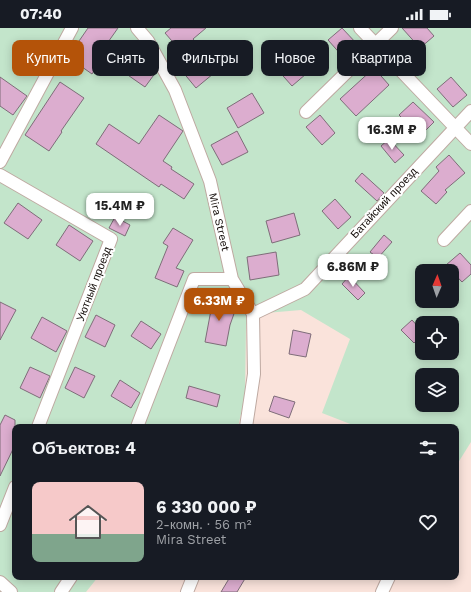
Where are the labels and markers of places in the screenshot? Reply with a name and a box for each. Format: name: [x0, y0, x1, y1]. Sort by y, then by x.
pin: 16.3M ₽: [355, 117, 429, 151]
pin: 15.4M ₽: [83, 193, 157, 227]
pin: 6.86M ₽: [316, 254, 390, 288]
pin: 6.33M ₽: [182, 288, 256, 322]

